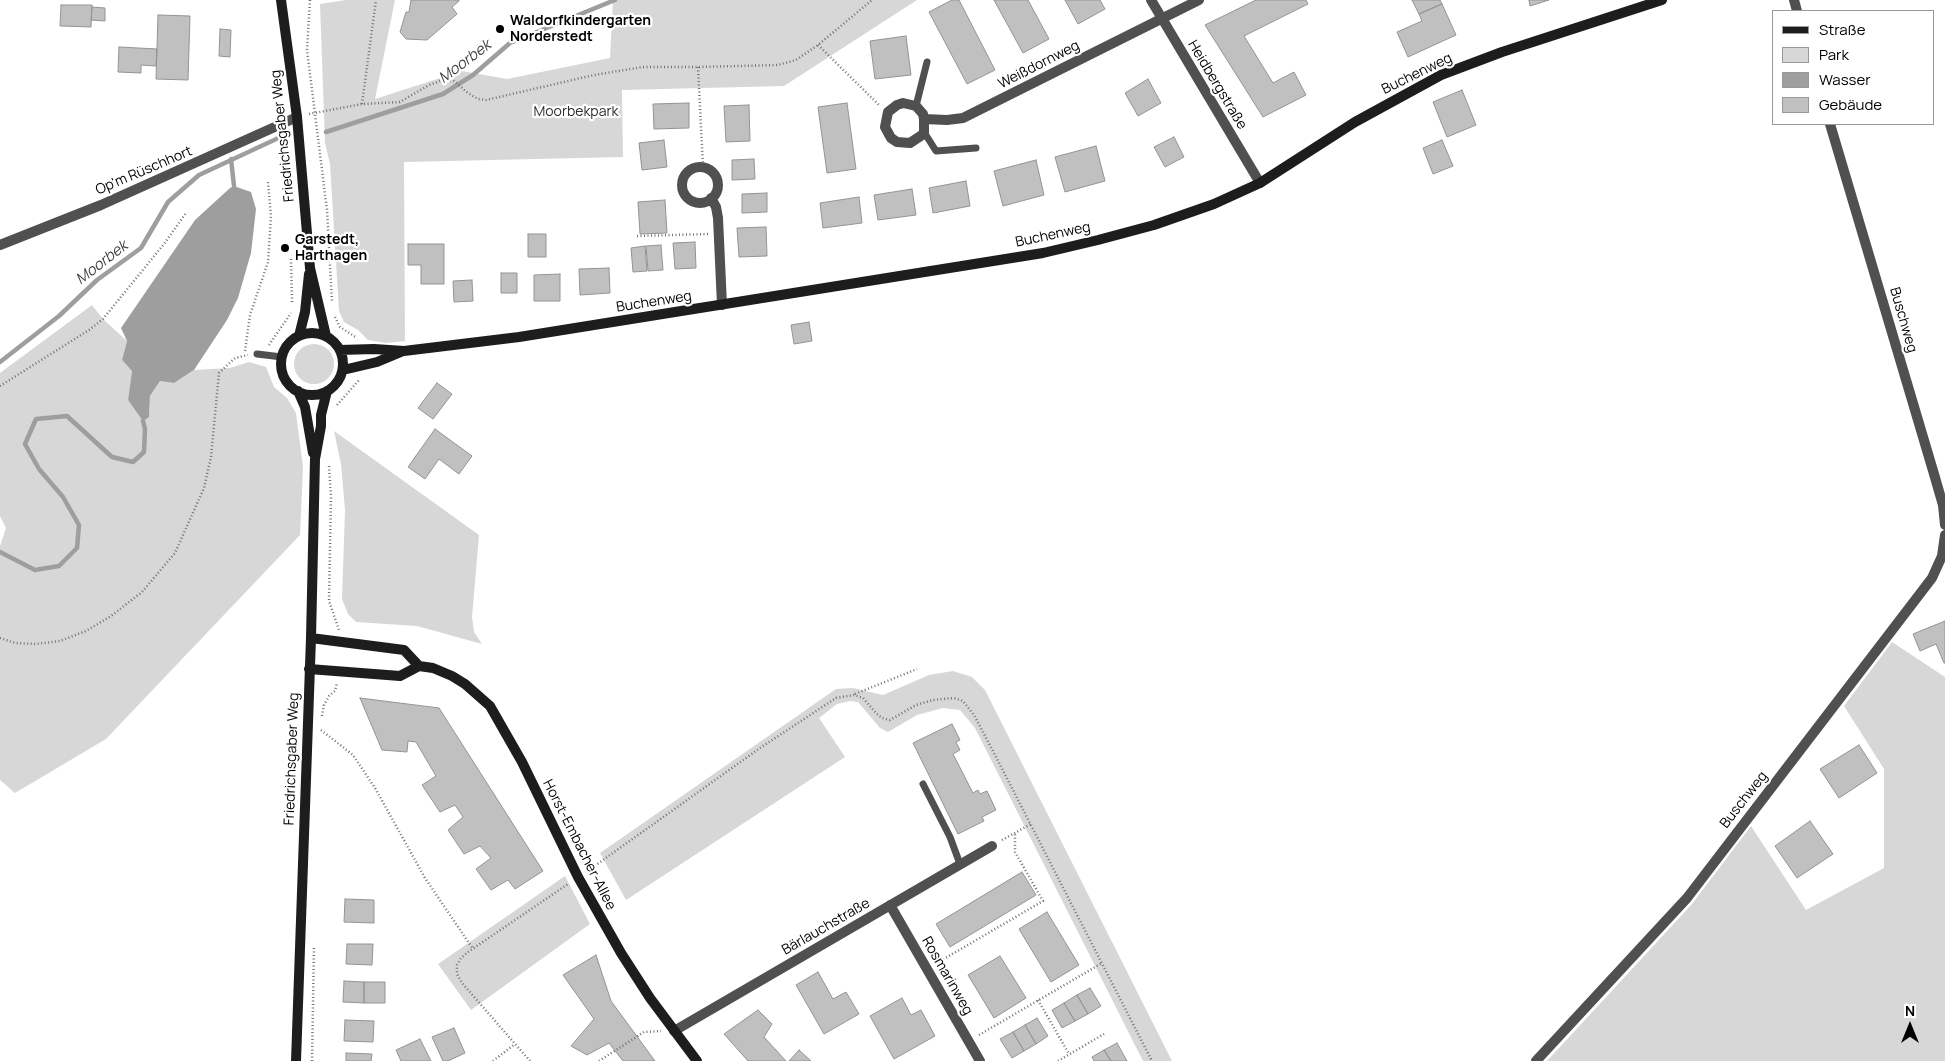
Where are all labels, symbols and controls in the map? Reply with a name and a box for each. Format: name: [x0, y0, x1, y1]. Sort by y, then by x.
legend: [1772, 10, 1935, 125]
place label: Waldorfkindergarten Norderstedt: [510, 13, 651, 46]
text: Straße: [1819, 19, 1865, 40]
marker: Waldorfkindergarten Norderstedt: [494, 23, 506, 35]
water label: Moorbek: [435, 37, 495, 87]
street label: Weißdornweg: [996, 37, 1082, 93]
street label: Heidbergstraße: [1184, 37, 1250, 133]
text: Park: [1819, 44, 1849, 65]
street label: Buchenweg: [1379, 50, 1455, 98]
street label: Friedrichsgaber Weg: [268, 69, 298, 203]
text: Wasser: [1819, 69, 1871, 90]
text: Gebäude: [1819, 94, 1882, 115]
park label: Moorbekpark: [534, 104, 618, 120]
street label: Op'm Rüschhort: [93, 143, 195, 199]
street label: Buchenweg: [1014, 219, 1092, 251]
place label: Garstedt, Harthagen: [295, 232, 367, 264]
water label: Moorbek: [72, 237, 132, 289]
marker: Garstedt, Harthagen: [279, 242, 291, 254]
street label: Buschweg: [1886, 285, 1920, 355]
street label: Buchenweg: [615, 288, 693, 316]
street label: Friedrichsgaber Weg: [281, 692, 303, 826]
street label: Buschweg: [1717, 768, 1771, 832]
street label: Horst-Embacher-Allee: [539, 777, 619, 913]
street label: Bärlauchstraße: [779, 895, 873, 959]
street label: Rosmarinweg: [918, 934, 976, 1018]
north arrow: [1885, 1001, 1935, 1051]
text: N: [1905, 1001, 1915, 1020]

